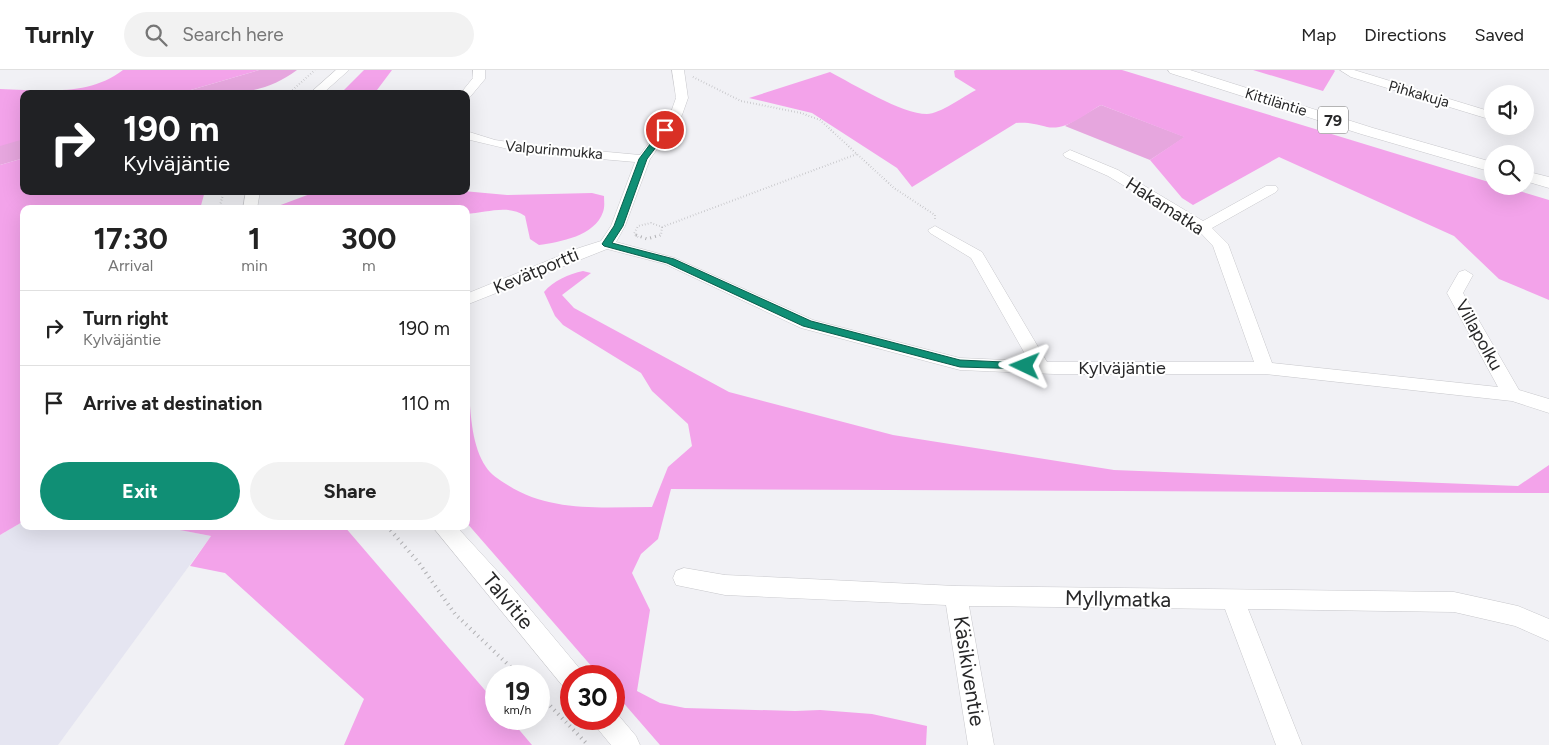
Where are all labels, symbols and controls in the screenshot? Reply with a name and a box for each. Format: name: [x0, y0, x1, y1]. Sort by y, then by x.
search box: [124, 12, 474, 57]
text: Turnly: [25, 20, 94, 49]
icon: search: [142, 21, 170, 49]
text: Search here: [182, 23, 284, 46]
text: Map: [1301, 24, 1336, 46]
text: Directions: [1364, 24, 1446, 46]
text: Saved: [1474, 24, 1524, 46]
street label: Pihkakuja: [1386, 77, 1452, 111]
street label: Kittiläntie: [1243, 84, 1309, 120]
map controls: [1484, 85, 1534, 195]
button: sound: [1484, 85, 1534, 135]
road number: 79: [1318, 106, 1348, 134]
text: 190 m: [123, 108, 220, 150]
pin: [644, 109, 686, 151]
icon: right: [40, 110, 105, 175]
icon: arrive: [651, 116, 679, 144]
street label: Valpurinmukka: [504, 137, 604, 163]
button: search: [1484, 145, 1534, 195]
text: Kylväjäntie: [123, 150, 230, 177]
street label: Hakamatka: [1122, 172, 1208, 240]
text: 17:30: [93, 220, 168, 257]
text: 1: [248, 220, 261, 257]
text: 300: [341, 220, 397, 257]
street label: Kevätportti: [490, 243, 582, 299]
text: Arrival: [108, 256, 153, 275]
text: min: [241, 256, 268, 275]
text: m: [362, 256, 376, 275]
street label: Villapolku: [1451, 296, 1507, 374]
text: Turn right: [83, 307, 169, 330]
icon: right: [40, 314, 68, 342]
text: 190 m: [398, 317, 450, 340]
text: Kylväjäntie: [83, 330, 161, 349]
position arrow: [998, 339, 1050, 391]
street label: Kylväjäntie: [1078, 357, 1166, 379]
icon: arrive: [40, 389, 68, 417]
text: Arrive at destination: [83, 392, 262, 415]
text: 110 m: [401, 392, 450, 415]
button: Exit: [40, 462, 240, 520]
button: Share: [250, 462, 450, 520]
street label: Talvitie: [478, 567, 539, 634]
street label: Myllymatka: [1065, 585, 1171, 612]
street label: Käsikiventie: [948, 614, 991, 728]
speed limit sign: 30: [560, 665, 625, 730]
text: 19: [505, 676, 530, 706]
text: km/h: [504, 703, 531, 717]

